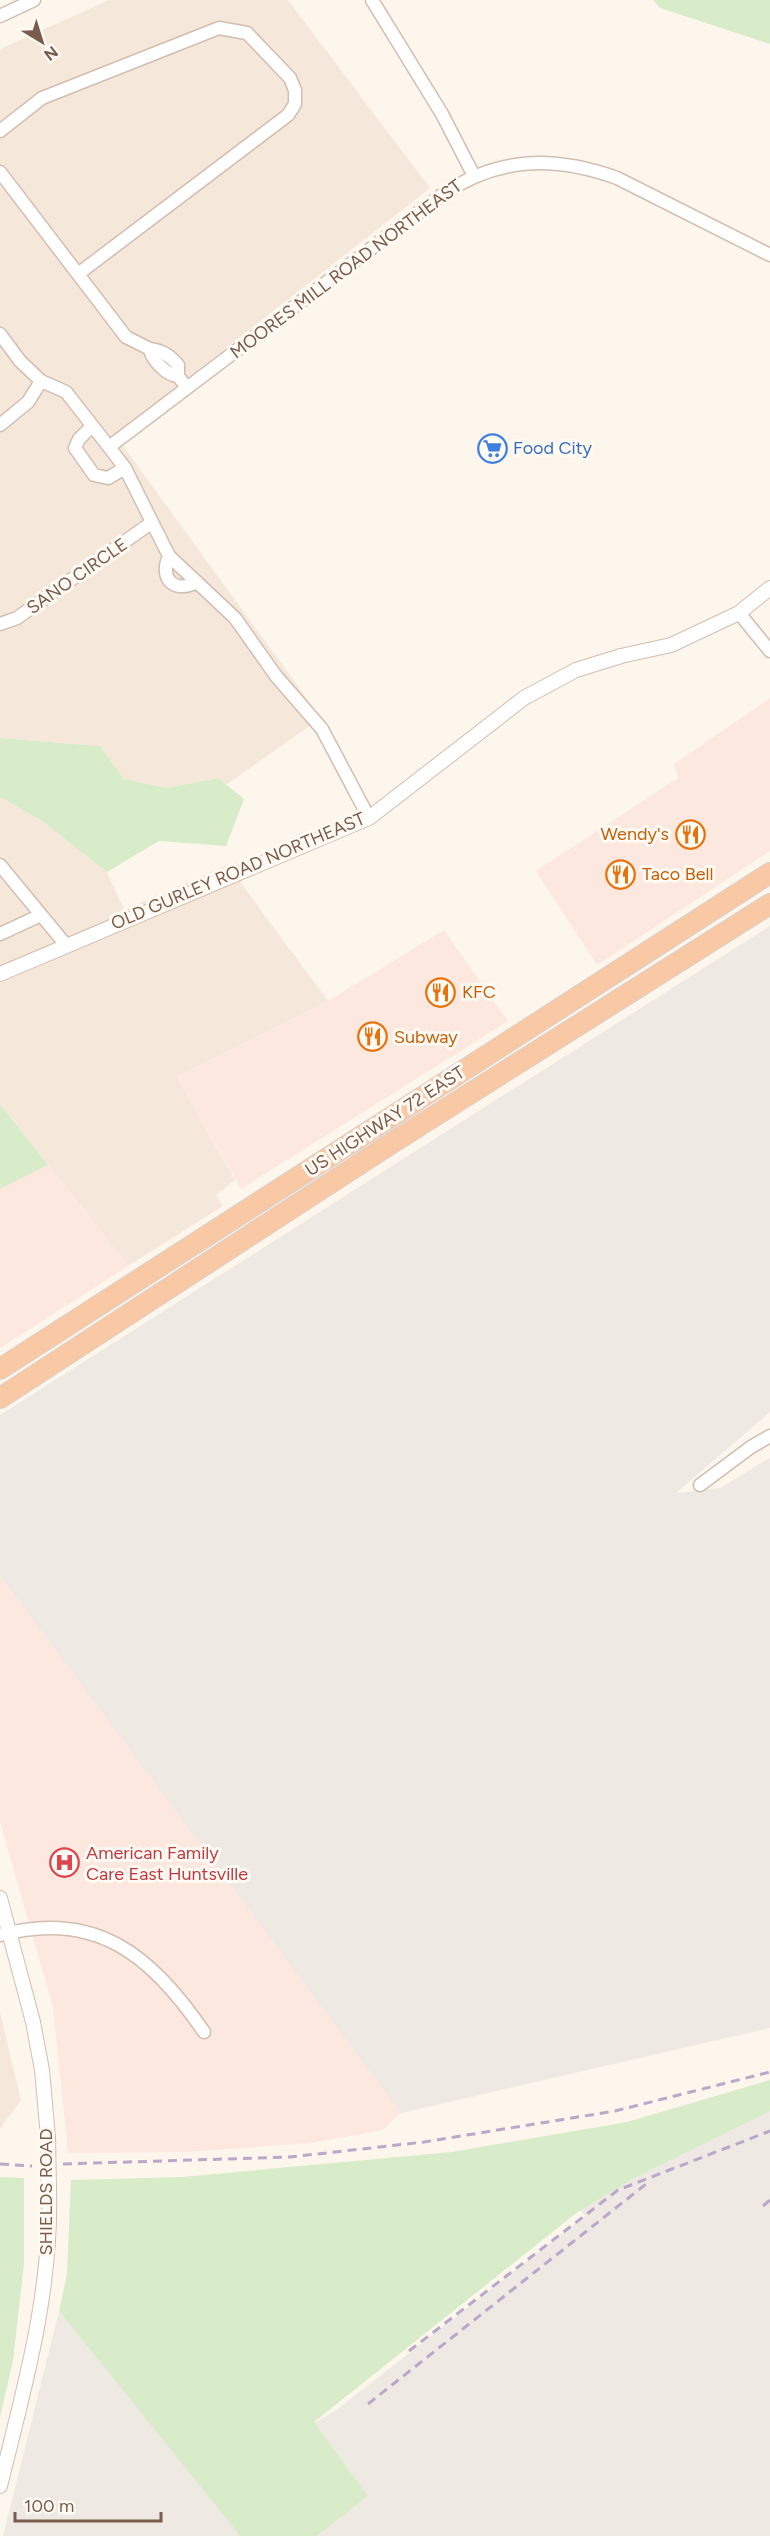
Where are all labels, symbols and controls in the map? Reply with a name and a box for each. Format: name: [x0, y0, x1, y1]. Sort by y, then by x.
north arrow: [12, 12, 72, 72]
text: N: [40, 42, 62, 65]
street label: MOORES MILL ROAD NORTHEAST: [226, 175, 466, 363]
supermarket icon: Food City: [476, 432, 508, 464]
place label: Food City: [513, 437, 593, 459]
street label: SANO CIRCLE: [22, 533, 132, 619]
street label: OLD GURLEY ROAD NORTHEAST: [108, 807, 368, 935]
restaurant icon: Wendy's: [674, 818, 706, 850]
place label: Wendy's: [601, 823, 669, 845]
restaurant icon: Taco Bell: [605, 858, 637, 890]
place label: Taco Bell: [642, 863, 713, 885]
restaurant icon: KFC: [425, 976, 457, 1008]
place label: KFC: [462, 981, 496, 1003]
restaurant icon: Subway: [357, 1021, 389, 1053]
place label: Subway: [394, 1026, 458, 1048]
street label: US HIGHWAY 72 EAST: [301, 1061, 469, 1181]
place label: American Family Care East Huntsville: [86, 1842, 248, 1885]
hospital icon: American Family Care East Huntsville: [49, 1847, 81, 1879]
street label: SHIELDS ROAD: [35, 2128, 57, 2256]
scale bar: [15, 2485, 160, 2523]
text: 100 m: [24, 2495, 74, 2517]

